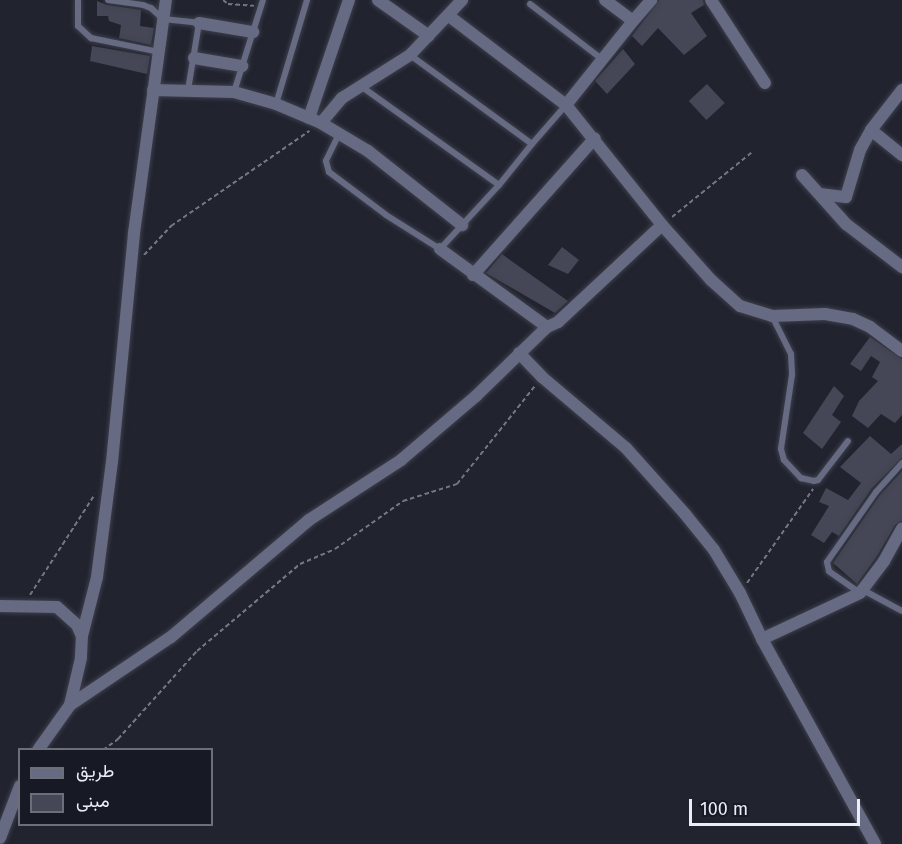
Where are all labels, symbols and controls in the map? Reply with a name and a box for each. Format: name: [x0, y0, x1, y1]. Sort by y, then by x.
legend: [18, 748, 213, 826]
text: طريق: [76, 760, 114, 782]
scale bar: [692, 787, 863, 825]
text: مبنى: [76, 790, 110, 812]
text: 100 m: [700, 798, 748, 820]

